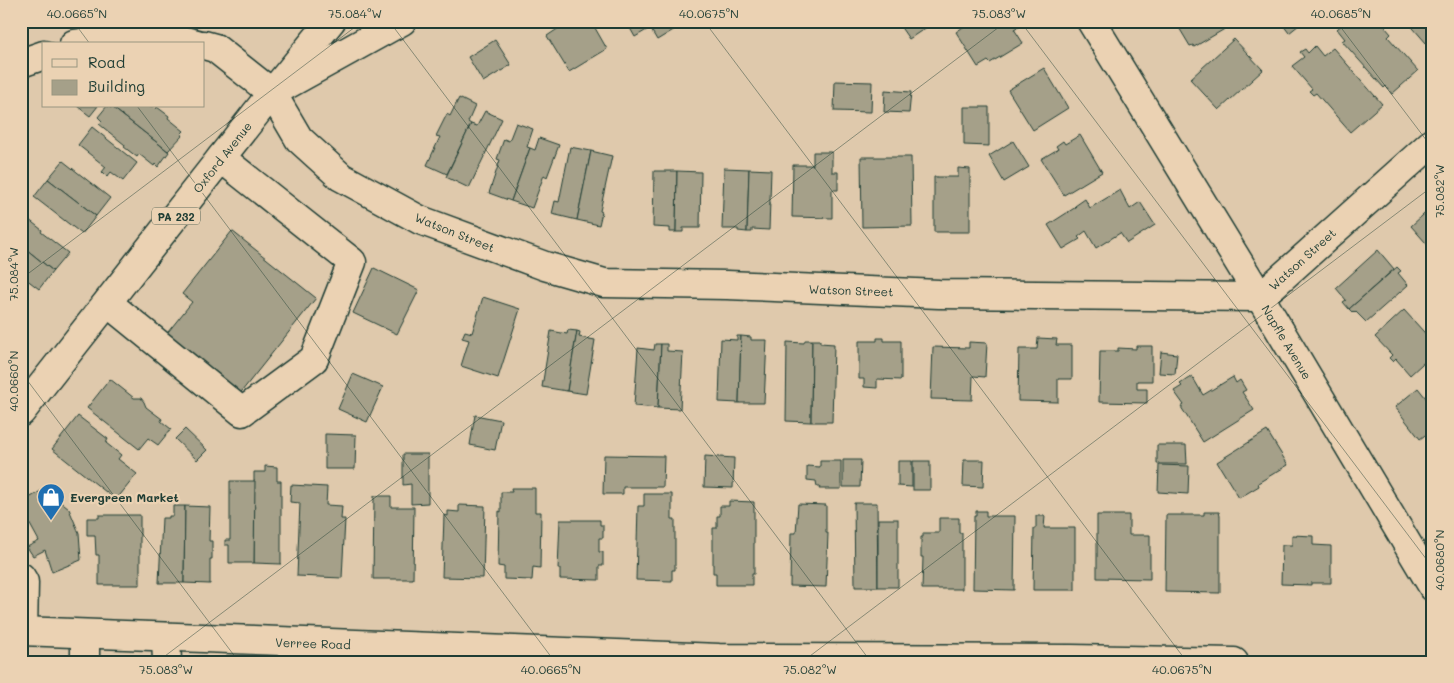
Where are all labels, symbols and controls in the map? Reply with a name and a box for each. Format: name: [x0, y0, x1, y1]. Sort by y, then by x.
text: 40.0665°N: [47, 5, 107, 21]
text: 75.084°W: [328, 5, 382, 21]
text: 40.0675°N: [679, 5, 739, 21]
text: 75.083°W: [972, 5, 1026, 21]
text: 40.0685°N: [1311, 5, 1371, 21]
legend: [42, 42, 205, 108]
text: Road: [88, 52, 125, 72]
text: Building: [88, 76, 145, 96]
street label: Oxford Avenue: [189, 118, 255, 196]
text: 75.082°W: [1431, 164, 1447, 218]
road number: PA 232: [152, 208, 200, 225]
street label: Watson Street: [413, 209, 497, 255]
street label: Watson Street: [1265, 225, 1339, 293]
text: 75.084°W: [5, 247, 21, 301]
street label: Watson Street: [808, 281, 894, 299]
street label: Napfle Avenue: [1258, 302, 1316, 382]
text: 40.0660°N: [5, 351, 21, 411]
shop icon: Evergreen Market: [36, 482, 66, 521]
place label: Evergreen Market: [70, 489, 179, 505]
text: 40.0680°N: [1431, 530, 1447, 590]
street label: Verree Road: [275, 634, 352, 652]
text: 75.083°W: [139, 661, 193, 677]
text: 40.0665°N: [521, 661, 581, 677]
text: 75.082°W: [783, 661, 837, 677]
text: 40.0675°N: [1152, 661, 1212, 677]

